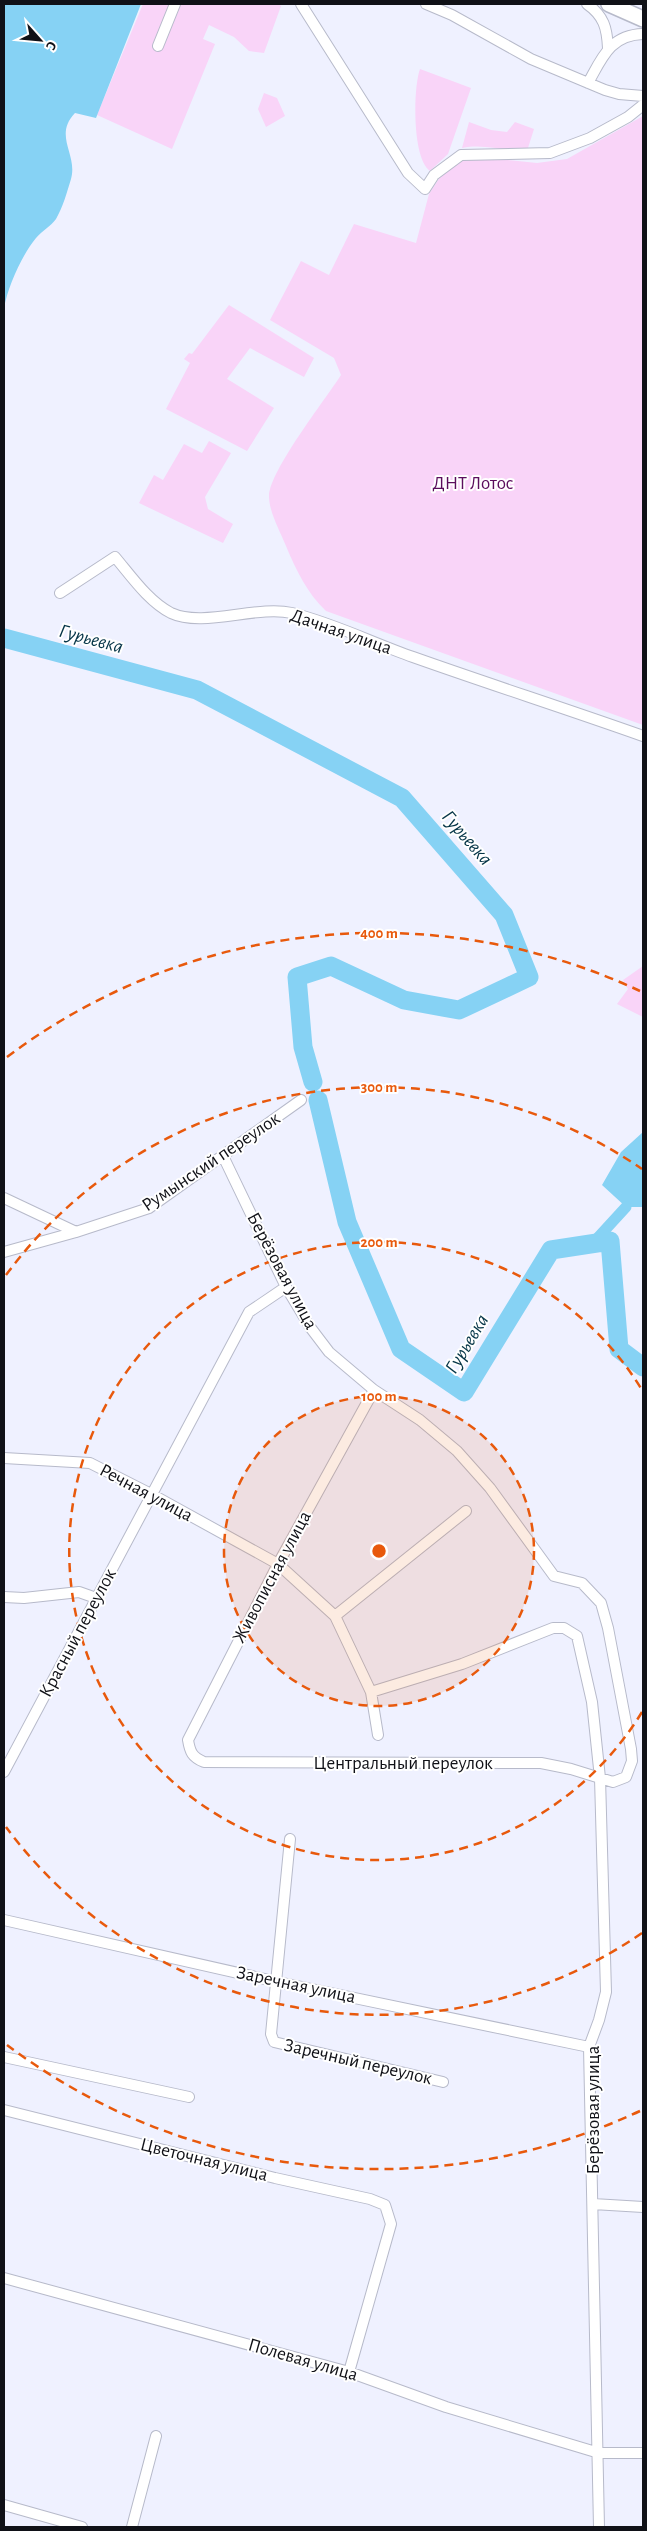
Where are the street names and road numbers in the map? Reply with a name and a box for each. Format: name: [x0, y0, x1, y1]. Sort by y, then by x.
street label: Дачная улица: [288, 606, 394, 658]
street label: Румынский переулок: [138, 1109, 284, 1215]
street label: Берёзовая улица: [243, 1210, 321, 1333]
street label: Речная улица: [96, 1461, 196, 1526]
street label: Живописная улица: [229, 1508, 315, 1646]
street label: Красный переулок: [36, 1565, 120, 1700]
street label: Центральный переулок: [313, 1754, 493, 1773]
street label: Заречная улица: [235, 1963, 358, 2007]
street label: Заречный переулок: [282, 2036, 434, 2088]
street label: Берёзовая улица: [584, 2045, 603, 2175]
street label: Цветочная улица: [138, 2135, 270, 2185]
street label: Полевая улица: [246, 2335, 360, 2385]

